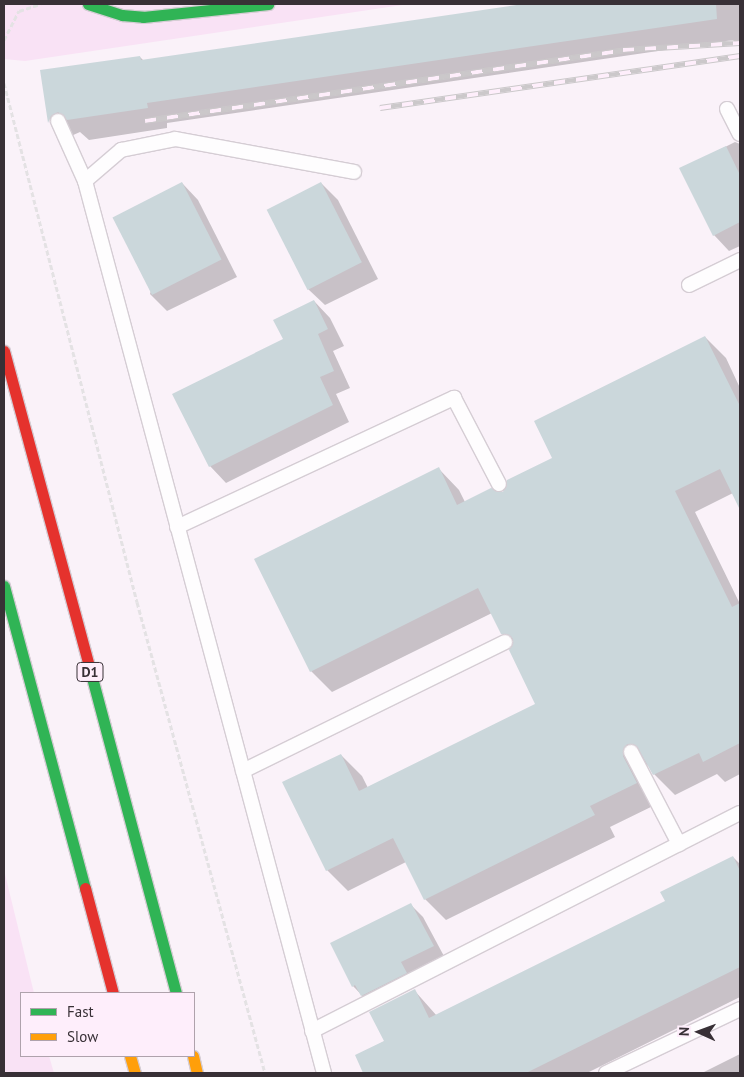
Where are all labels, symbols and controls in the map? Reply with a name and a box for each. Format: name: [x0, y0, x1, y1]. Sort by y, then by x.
road number: D1: [76, 660, 104, 684]
legend: [20, 992, 195, 1057]
text: Fast: [67, 1002, 94, 1021]
north arrow: [674, 1007, 724, 1057]
text: Slow: [67, 1027, 98, 1046]
text: N: [675, 1027, 693, 1036]

